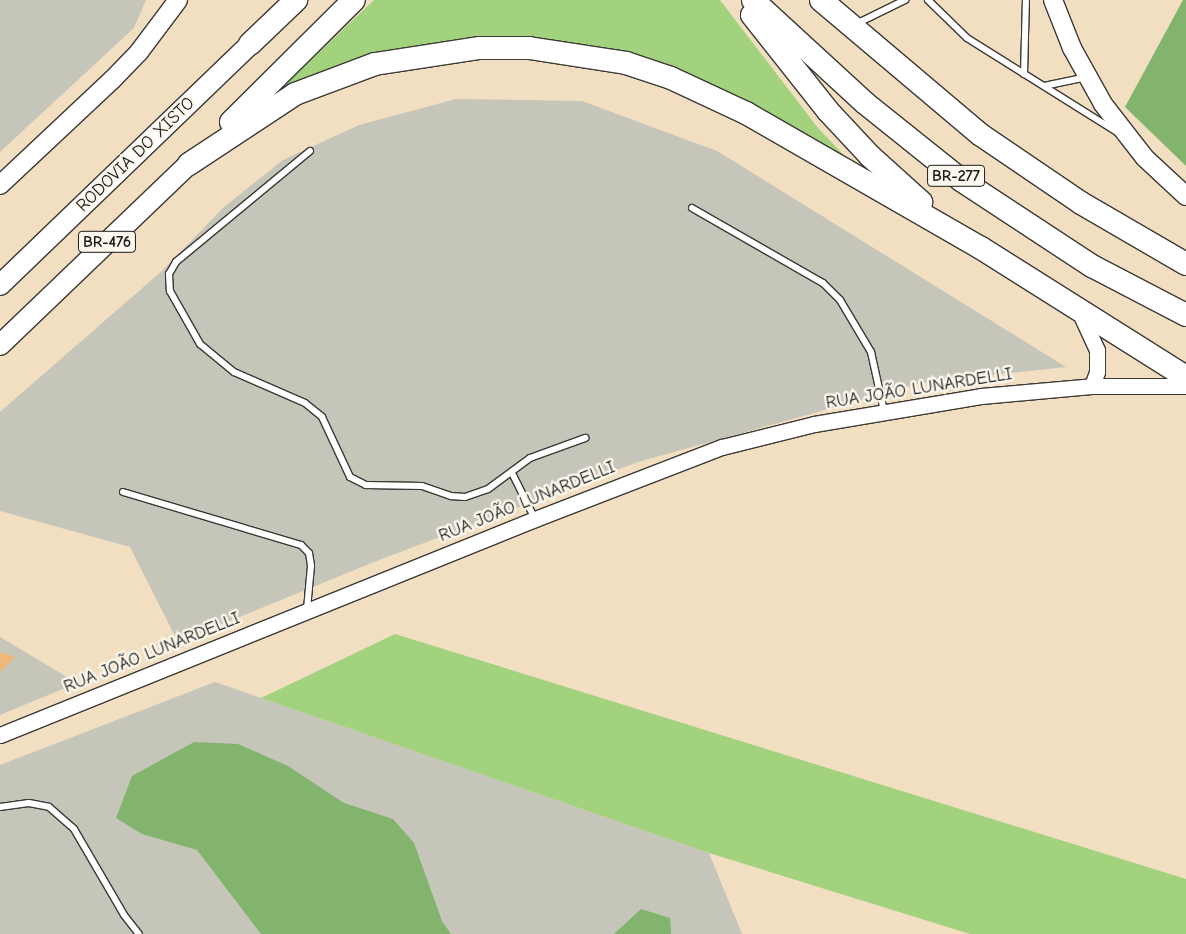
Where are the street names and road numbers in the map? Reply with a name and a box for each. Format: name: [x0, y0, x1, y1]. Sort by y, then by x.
street label: RODOVIA DO XISTO: [72, 93, 200, 217]
road number: BR-277: [926, 162, 986, 190]
road number: BR-476: [77, 228, 137, 256]
street label: RUA JOÃO LUNARDELLI: [824, 364, 1014, 414]
street label: RUA JOÃO LUNARDELLI: [436, 457, 618, 547]
street label: RUA JOÃO LUNARDELLI: [61, 608, 243, 698]

